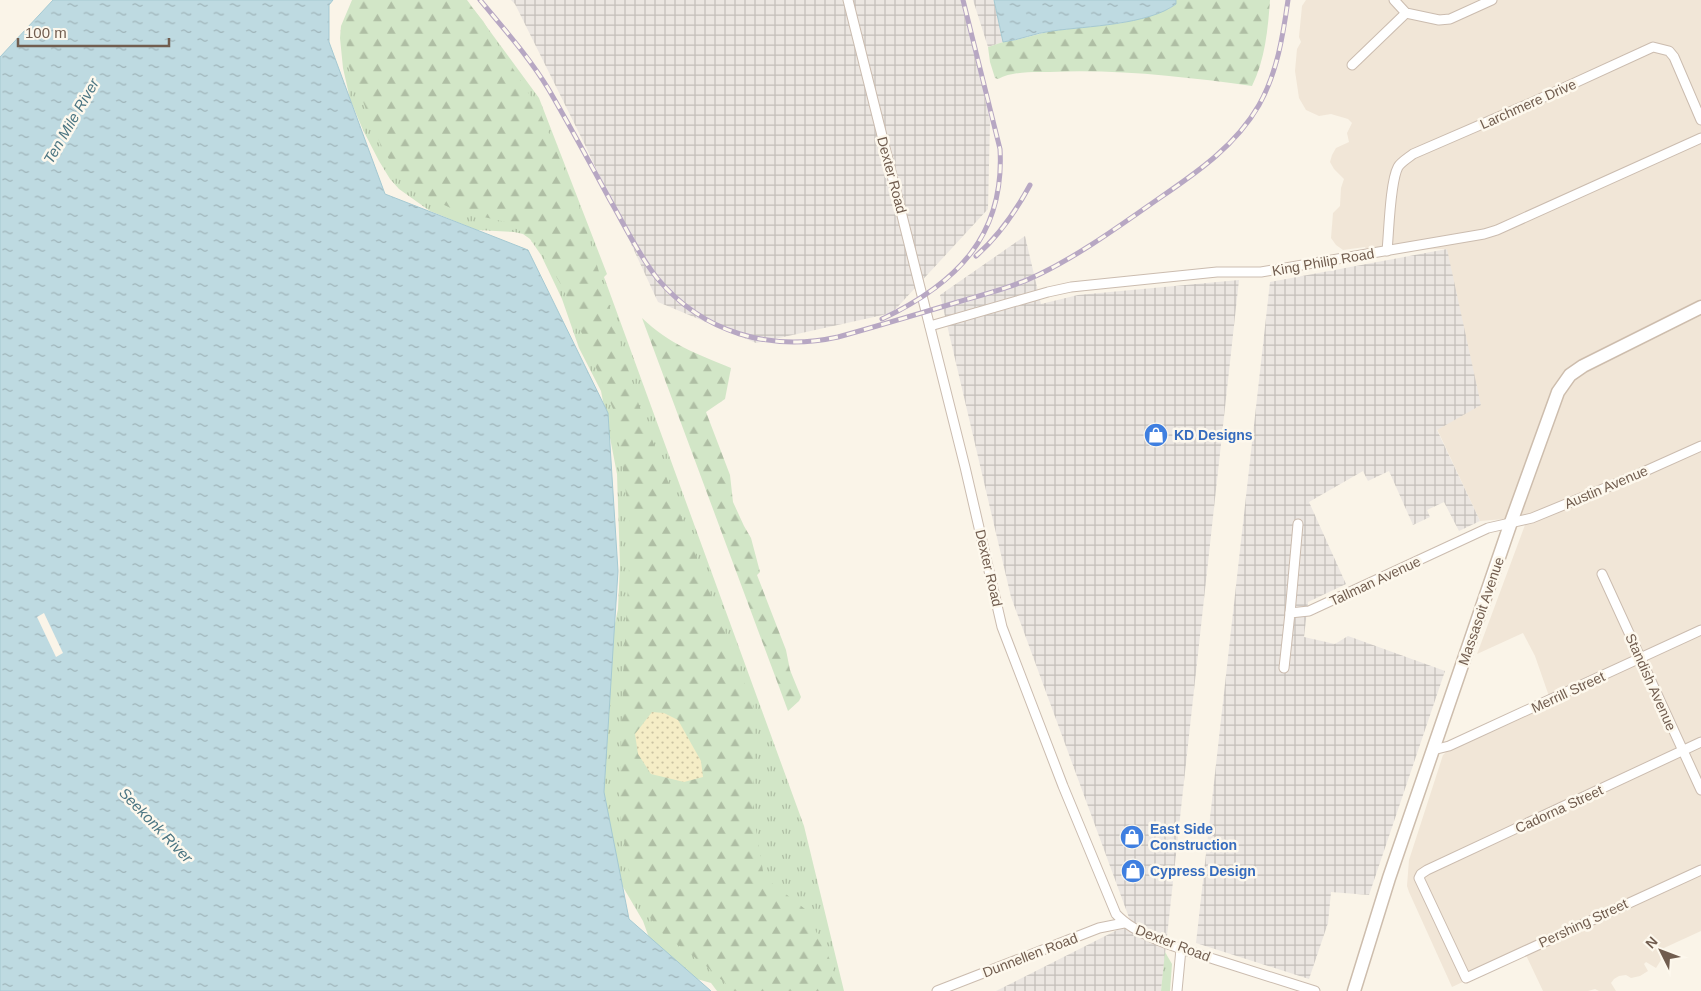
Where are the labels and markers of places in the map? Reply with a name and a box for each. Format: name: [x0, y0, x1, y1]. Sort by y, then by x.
shop icon: KD Designs: [1143, 422, 1169, 448]
place label: KD Designs: [1174, 427, 1253, 443]
place label: East Side Construction: [1150, 821, 1237, 853]
shop icon: East Side Construction: [1119, 824, 1145, 850]
shop icon: Cypress Design: [1120, 858, 1146, 884]
place label: Cypress Design: [1150, 863, 1256, 879]

